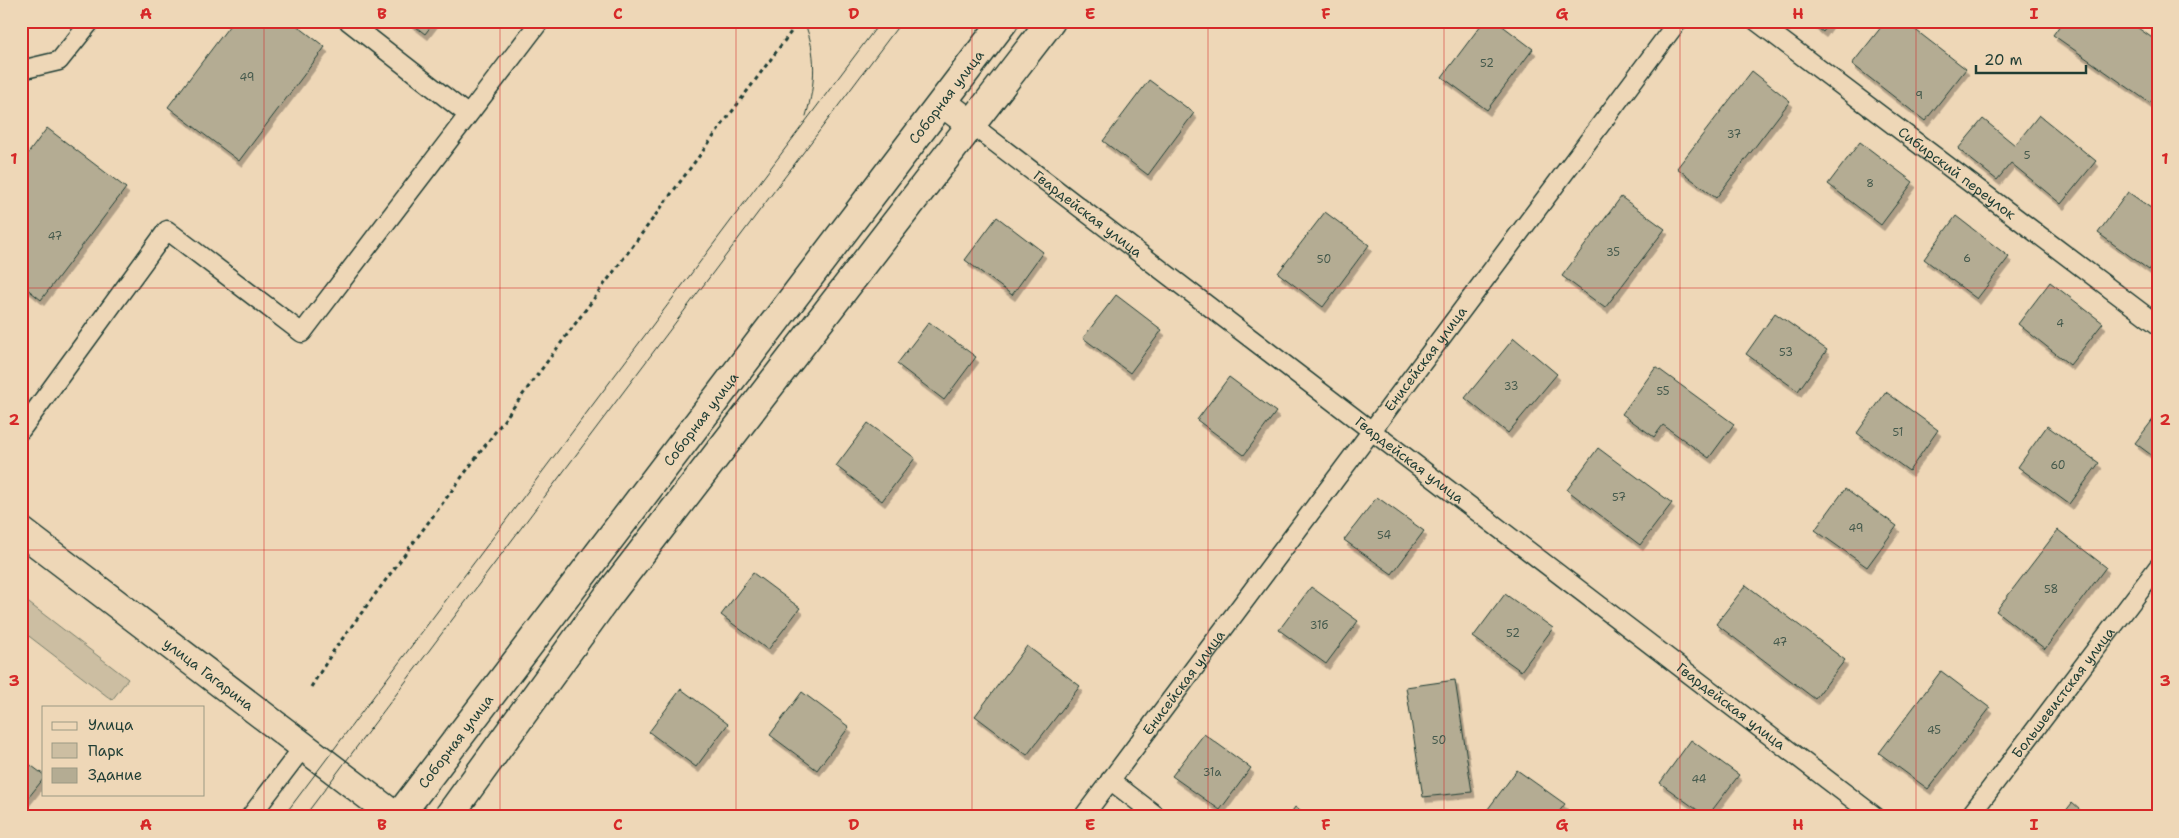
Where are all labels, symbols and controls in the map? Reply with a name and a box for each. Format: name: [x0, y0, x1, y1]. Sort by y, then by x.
text: A: [140, 3, 152, 24]
text: B: [377, 3, 387, 24]
text: C: [613, 3, 623, 24]
text: D: [848, 3, 860, 24]
text: E: [1085, 3, 1095, 24]
text: F: [1321, 3, 1331, 24]
text: G: [1556, 3, 1569, 24]
text: H: [1792, 3, 1804, 24]
text: I: [2030, 3, 2039, 24]
scale bar: [1976, 42, 2086, 74]
street label: Соборная улица: [905, 46, 988, 147]
text: 20 m: [1984, 50, 2023, 70]
house number: 52: [1480, 56, 1494, 71]
house number: 49: [240, 70, 254, 85]
house number: 9: [1915, 88, 1923, 103]
street label: Сибирский переулок: [1895, 123, 2020, 224]
house number: 37: [1727, 127, 1742, 142]
text: 1: [10, 148, 18, 169]
house number: 5: [2024, 148, 2031, 163]
text: 1: [2161, 148, 2169, 169]
street label: Гвардейская улица: [1030, 166, 1146, 261]
house number: 8: [1866, 176, 1874, 191]
house number: 47: [48, 229, 63, 244]
house number: 35: [1606, 245, 1620, 260]
house number: 6: [1963, 251, 1971, 266]
house number: 50: [1317, 252, 1331, 267]
street label: Енисейская улица: [1380, 302, 1471, 415]
house number: 4: [2056, 316, 2064, 331]
house number: 53: [1779, 345, 1793, 360]
street label: Соборная улица: [659, 368, 743, 470]
house number: 33: [1504, 379, 1518, 394]
house number: 55: [1656, 384, 1670, 399]
text: 2: [8, 409, 20, 430]
text: 2: [2159, 409, 2171, 430]
street label: Гвардейская улица: [1351, 413, 1468, 507]
house number: 51: [1893, 425, 1903, 440]
house number: 60: [2050, 458, 2066, 473]
house number: 57: [1612, 490, 1626, 505]
house number: 49: [1849, 521, 1863, 536]
house number: 54: [1377, 528, 1391, 543]
house number: 58: [2044, 582, 2058, 597]
house number: 31б: [1310, 618, 1329, 633]
street label: Большевистская улица: [2008, 623, 2119, 762]
street label: Енисейская улица: [1138, 626, 1229, 739]
house number: 52: [1506, 626, 1520, 641]
street label: улица Гагарина: [160, 634, 258, 715]
house number: 47: [1773, 635, 1788, 650]
street label: Гвардейская улица: [1673, 659, 1789, 754]
text: 3: [8, 670, 20, 691]
text: 3: [2159, 670, 2171, 691]
street label: Соборная улица: [414, 691, 497, 792]
legend: [42, 706, 205, 796]
text: Улица: [88, 715, 134, 735]
house number: 45: [1927, 723, 1941, 738]
house number: 50: [1432, 733, 1446, 748]
text: Парк: [88, 741, 124, 761]
text: Здание: [88, 765, 142, 785]
house number: 31а: [1203, 765, 1221, 780]
house number: 44: [1691, 772, 1707, 787]
text: A: [140, 814, 152, 835]
text: B: [377, 814, 387, 835]
text: C: [613, 814, 623, 835]
text: D: [848, 814, 860, 835]
text: E: [1085, 814, 1095, 835]
text: F: [1321, 814, 1331, 835]
text: G: [1556, 814, 1569, 835]
text: H: [1792, 814, 1804, 835]
text: I: [2030, 814, 2039, 835]

